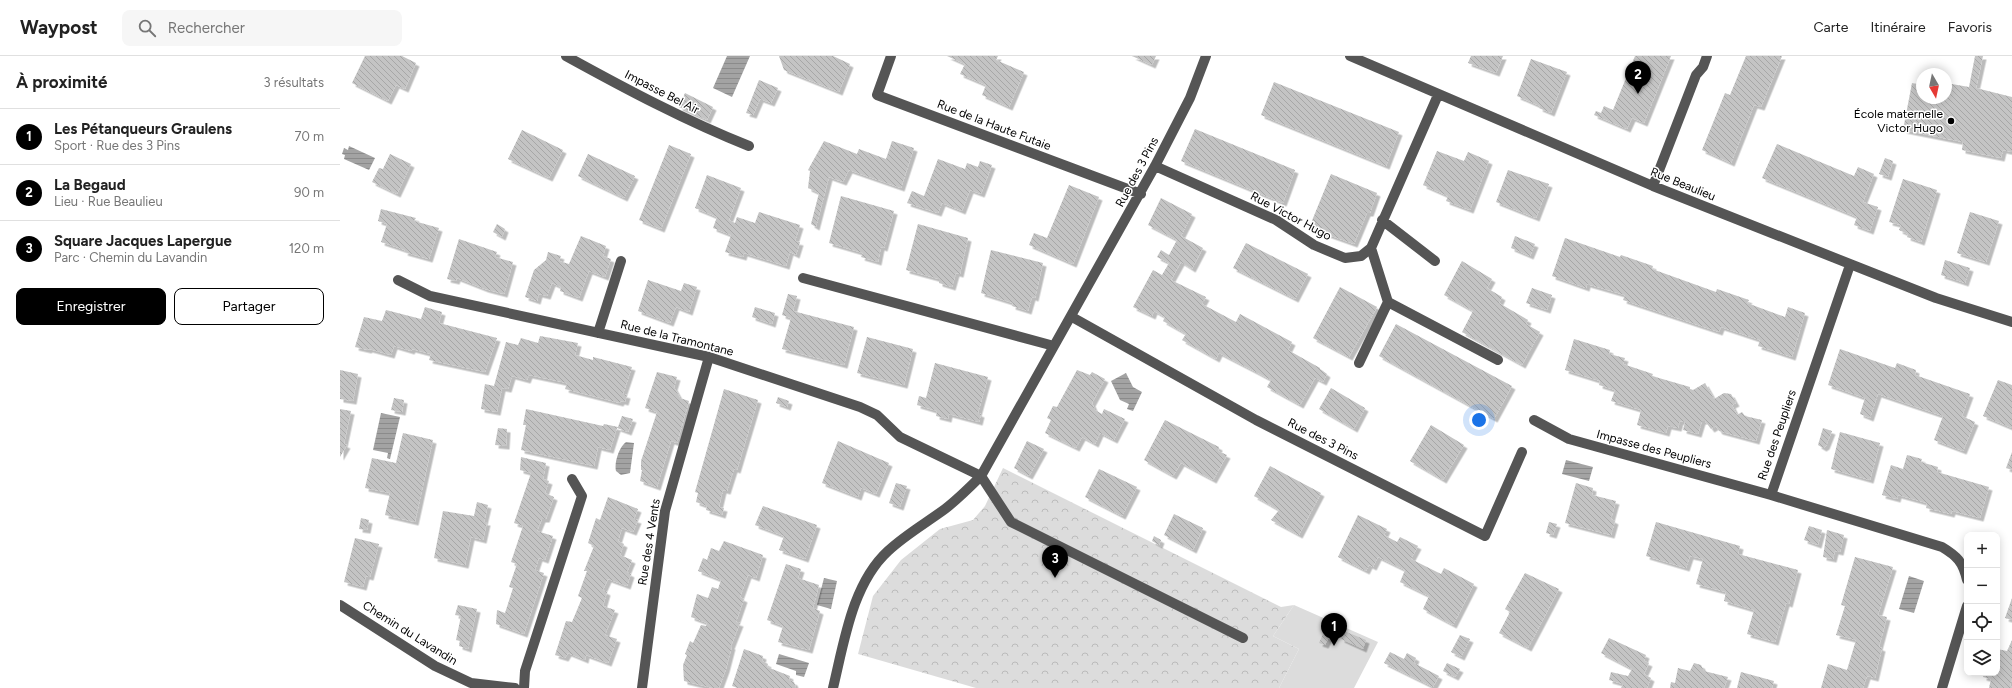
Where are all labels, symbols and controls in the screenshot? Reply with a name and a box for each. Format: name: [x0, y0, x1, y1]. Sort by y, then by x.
search box: [122, 10, 402, 46]
text: Waypost: [20, 16, 98, 39]
icon: search: [136, 17, 158, 39]
text: Rechercher: [168, 19, 245, 37]
text: Carte: [1814, 19, 1848, 36]
text: Itinéraire: [1870, 19, 1926, 36]
text: Favoris: [1948, 19, 1992, 36]
pin: 2: [1625, 61, 1651, 94]
street label: Impasse Bel Air: [622, 67, 702, 117]
north arrow: [1916, 68, 1952, 104]
text: À proximité: [16, 72, 107, 92]
text: 3 résultats: [264, 75, 324, 90]
street label: Rue de la Haute Futaie: [935, 97, 1053, 153]
place label: École maternelle Victor Hugo: [1854, 107, 1943, 135]
marker: École maternelle Victor Hugo: [1946, 116, 1956, 126]
text: Les Pétanqueurs Graulens: [54, 120, 232, 138]
text: 1: [26, 129, 32, 144]
text: 70 m: [294, 129, 324, 144]
street label: Rue des 3 Pins: [1113, 134, 1162, 209]
text: Sport · Rue des 3 Pins: [54, 138, 180, 153]
street label: Rue Beaulieu: [1648, 165, 1718, 203]
text: La Begaud: [54, 176, 126, 194]
text: 2: [25, 185, 33, 200]
text: 90 m: [294, 185, 324, 200]
street label: Rue Victor Hugo: [1248, 189, 1334, 243]
text: Lieu · Rue Beaulieu: [54, 194, 163, 209]
text: Square Jacques Lapergue: [54, 232, 232, 250]
text: 3: [25, 241, 33, 256]
text: 120 m: [289, 241, 324, 256]
text: Parc · Chemin du Lavandin: [54, 250, 207, 265]
button: Enregistrer: [16, 288, 166, 325]
button: Partager: [174, 288, 324, 325]
street label: Rue de la Tramontane: [619, 317, 735, 359]
street label: Rue des Peupliers: [1755, 388, 1799, 482]
your location: [1469, 410, 1489, 430]
street label: Rue des 3 Pins: [1285, 415, 1361, 463]
street label: Impasse des Peupliers: [1595, 427, 1713, 471]
street label: Rue des 4 Vents: [635, 497, 663, 586]
map controls: [1964, 532, 2000, 676]
button: +: [1964, 532, 2000, 568]
pin: 3: [1042, 545, 1068, 578]
button: −: [1964, 568, 2000, 604]
street label: Chemin du Lavandin: [360, 598, 460, 668]
button: locate: [1964, 604, 2000, 640]
pin: 1: [1321, 613, 1347, 646]
button: layers: [1964, 640, 2000, 676]

